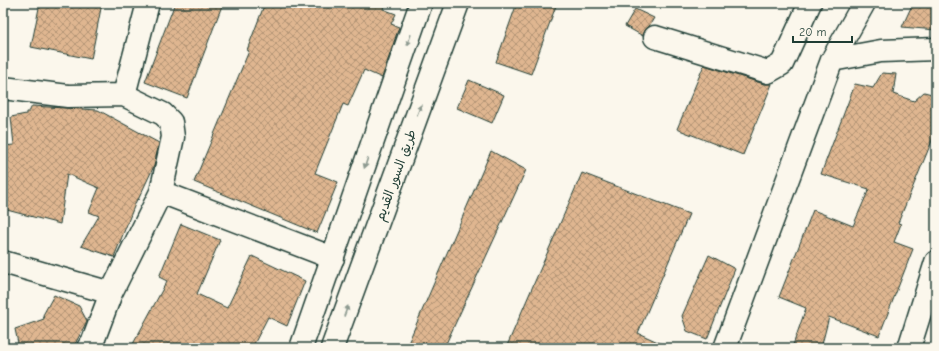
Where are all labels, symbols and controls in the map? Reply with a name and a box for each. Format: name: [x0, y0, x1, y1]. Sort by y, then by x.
scale bar: [793, 18, 852, 44]
text: 20 m: [799, 25, 827, 39]
one-way arrow: [405, 34, 411, 46]
one-way arrow: [416, 105, 422, 116]
street label: طريق السور القديم: [372, 127, 422, 224]
one-way arrow: [363, 157, 369, 169]
one-way arrow: [343, 305, 349, 317]

